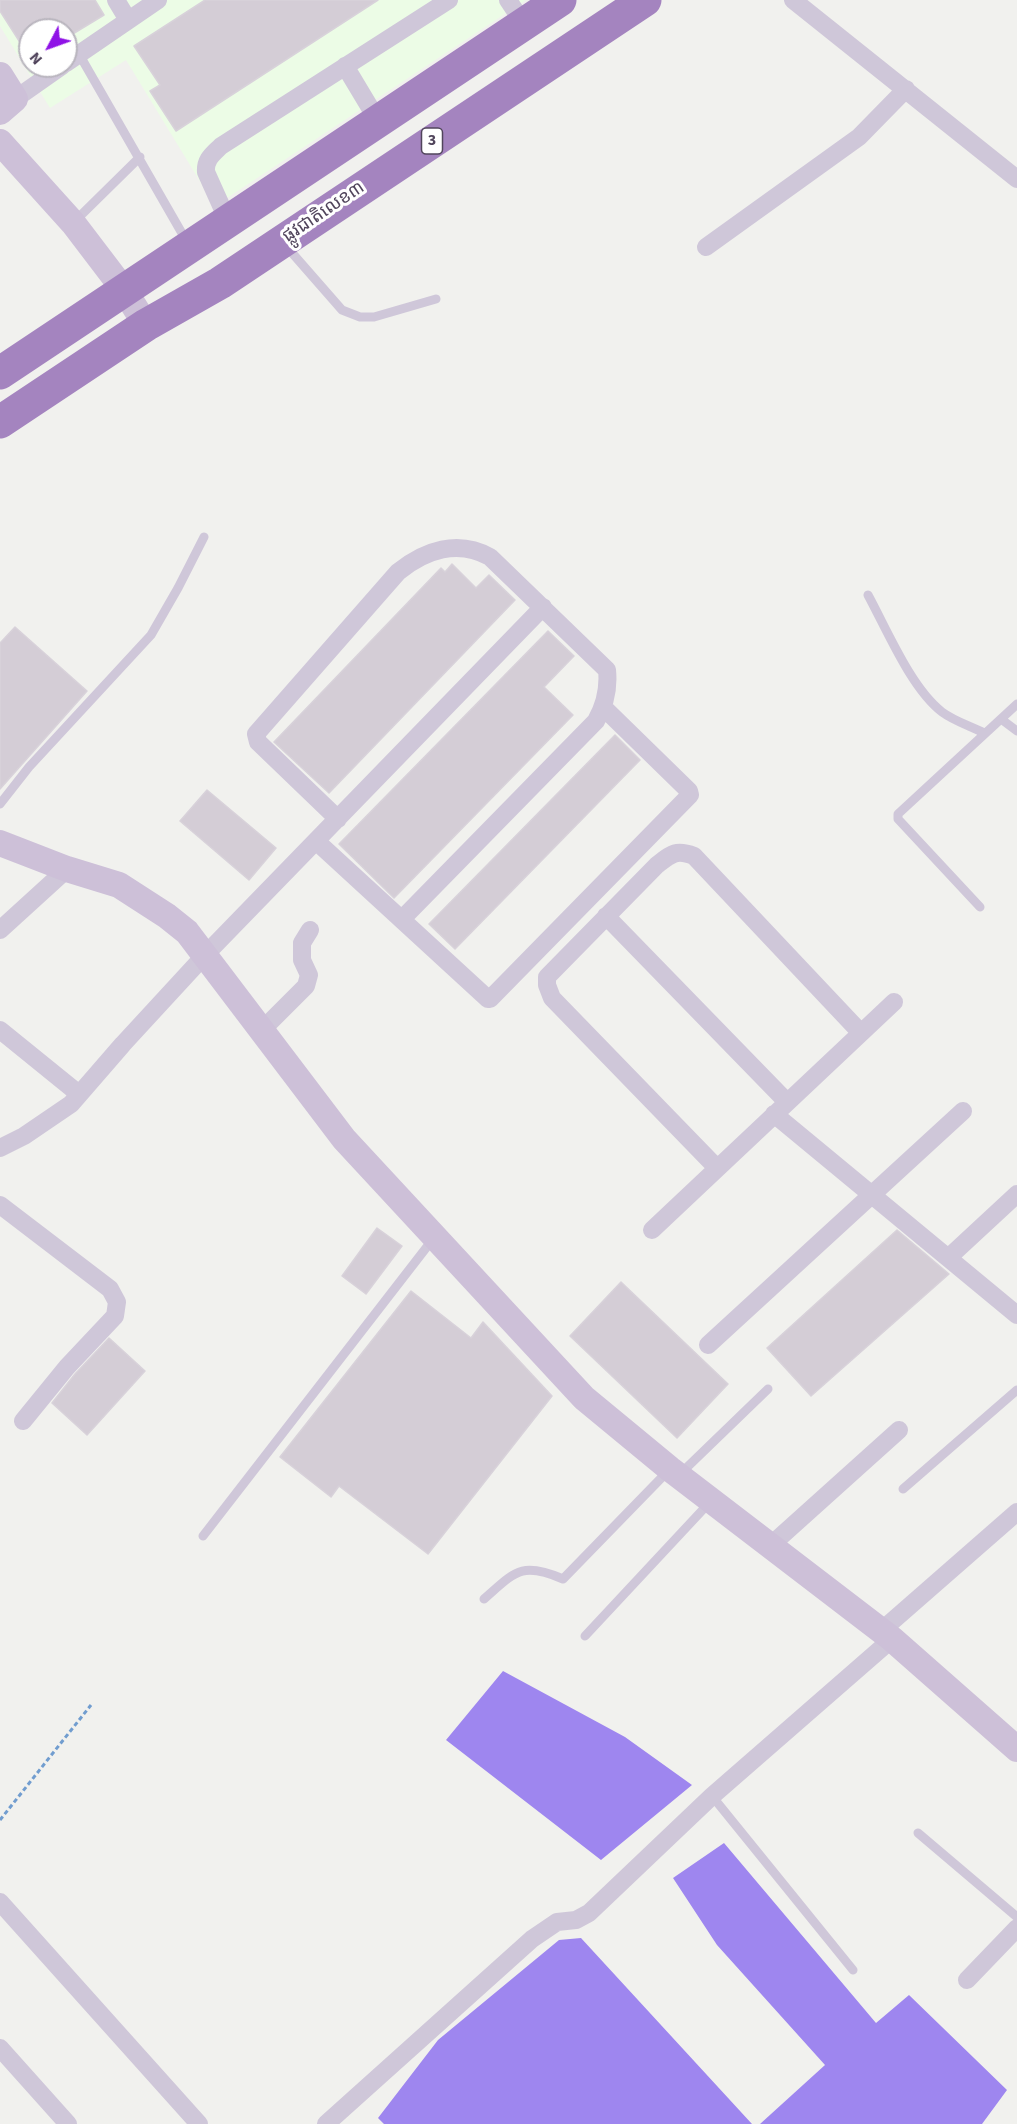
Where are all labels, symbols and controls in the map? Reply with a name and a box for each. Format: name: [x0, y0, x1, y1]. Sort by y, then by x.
north arrow: [18, 18, 78, 78]
text: N: [24, 47, 48, 70]
road number: 3: [422, 128, 442, 154]
street label: ផ្លូវជាតិលេខ៣: [279, 178, 369, 248]

